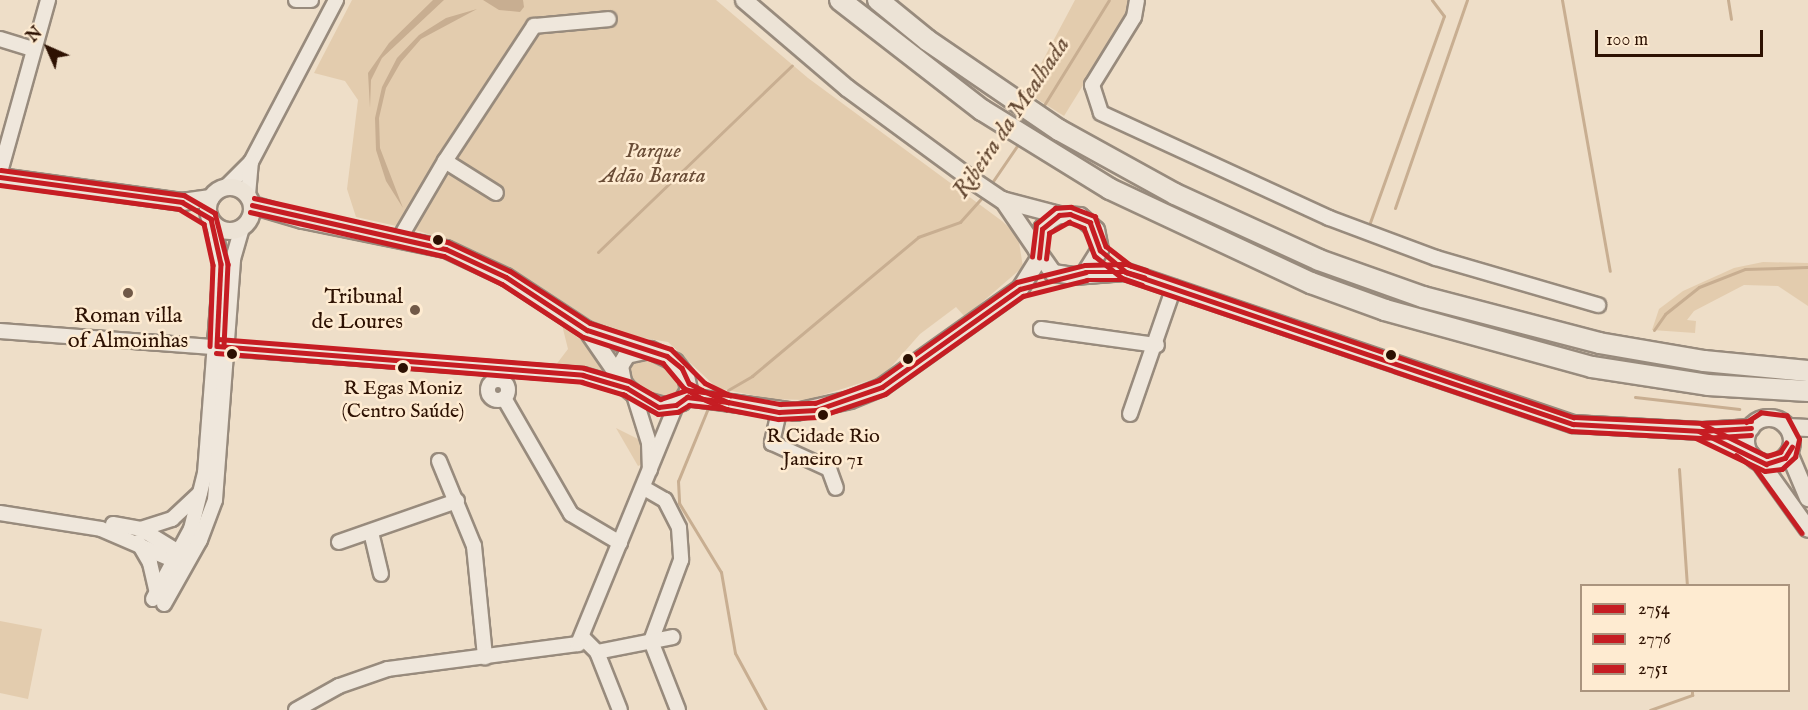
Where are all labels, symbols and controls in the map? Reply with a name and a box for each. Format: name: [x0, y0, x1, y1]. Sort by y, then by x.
north arrow: [18, 18, 78, 78]
scale bar: [1598, 18, 1766, 56]
text: N: [23, 23, 47, 47]
text: 100 m: [1606, 29, 1648, 52]
water label: Ribeira da Mealhada: [947, 32, 1077, 204]
park label: Parque Adão Barata: [600, 138, 706, 190]
unlabelled marker: [432, 234, 444, 246]
place label: Tribunal de Loures: [311, 284, 403, 336]
marker: Roman villa of Almoinhas: [121, 286, 135, 300]
place label: Roman villa of Almoinhas: [68, 303, 188, 354]
marker: Tribunal de Loures: [408, 303, 422, 317]
unlabelled marker: [226, 348, 238, 360]
unlabelled marker: [1385, 349, 1397, 361]
unlabelled marker: [902, 353, 914, 365]
marker: R Egas Moniz (Centro Saúde): [397, 362, 409, 374]
place label: R Egas Moniz (Centro Saúde): [342, 377, 464, 424]
marker: R Cidade Rio Janeiro 71: [817, 409, 829, 421]
place label: R Cidade Rio Janeiro 71: [766, 424, 880, 471]
legend: [1580, 584, 1790, 692]
text: 2754: [1638, 598, 1670, 621]
text: 2776: [1638, 628, 1671, 651]
text: 2751: [1638, 658, 1668, 681]

